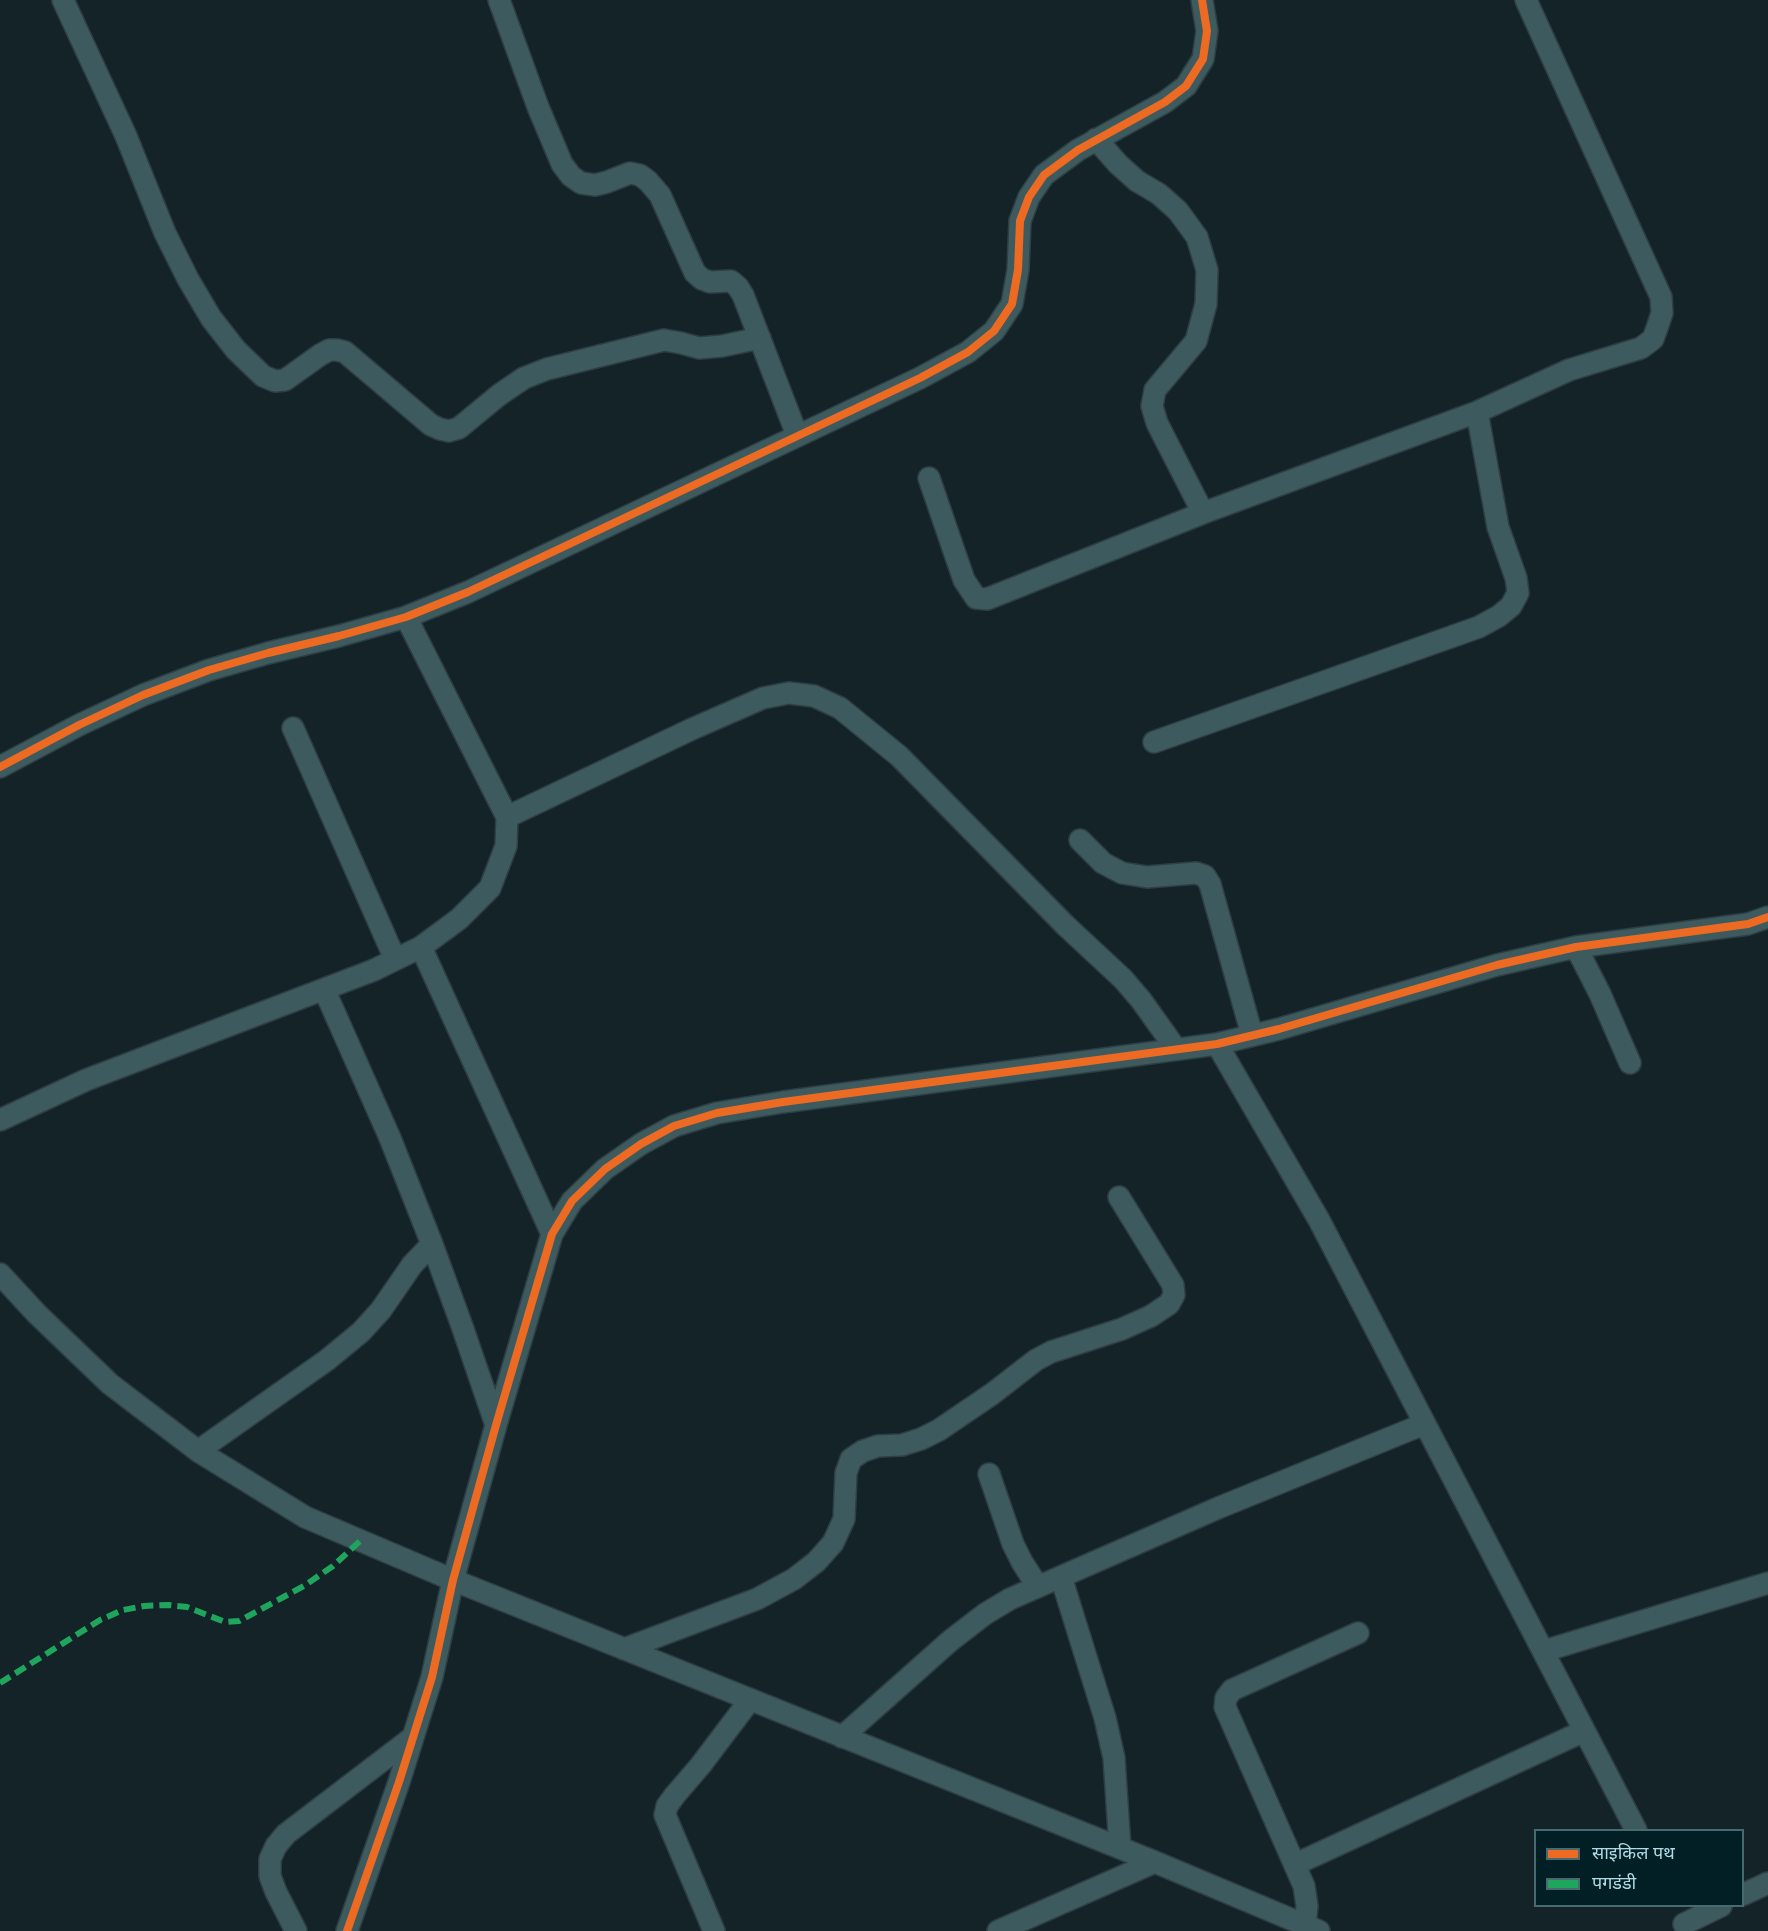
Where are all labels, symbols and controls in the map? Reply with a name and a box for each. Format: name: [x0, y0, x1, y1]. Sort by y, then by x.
legend: [1534, 1829, 1744, 1907]
text: साइकिल पथ: [1592, 1842, 1675, 1864]
text: पगडंडी: [1592, 1872, 1636, 1894]

